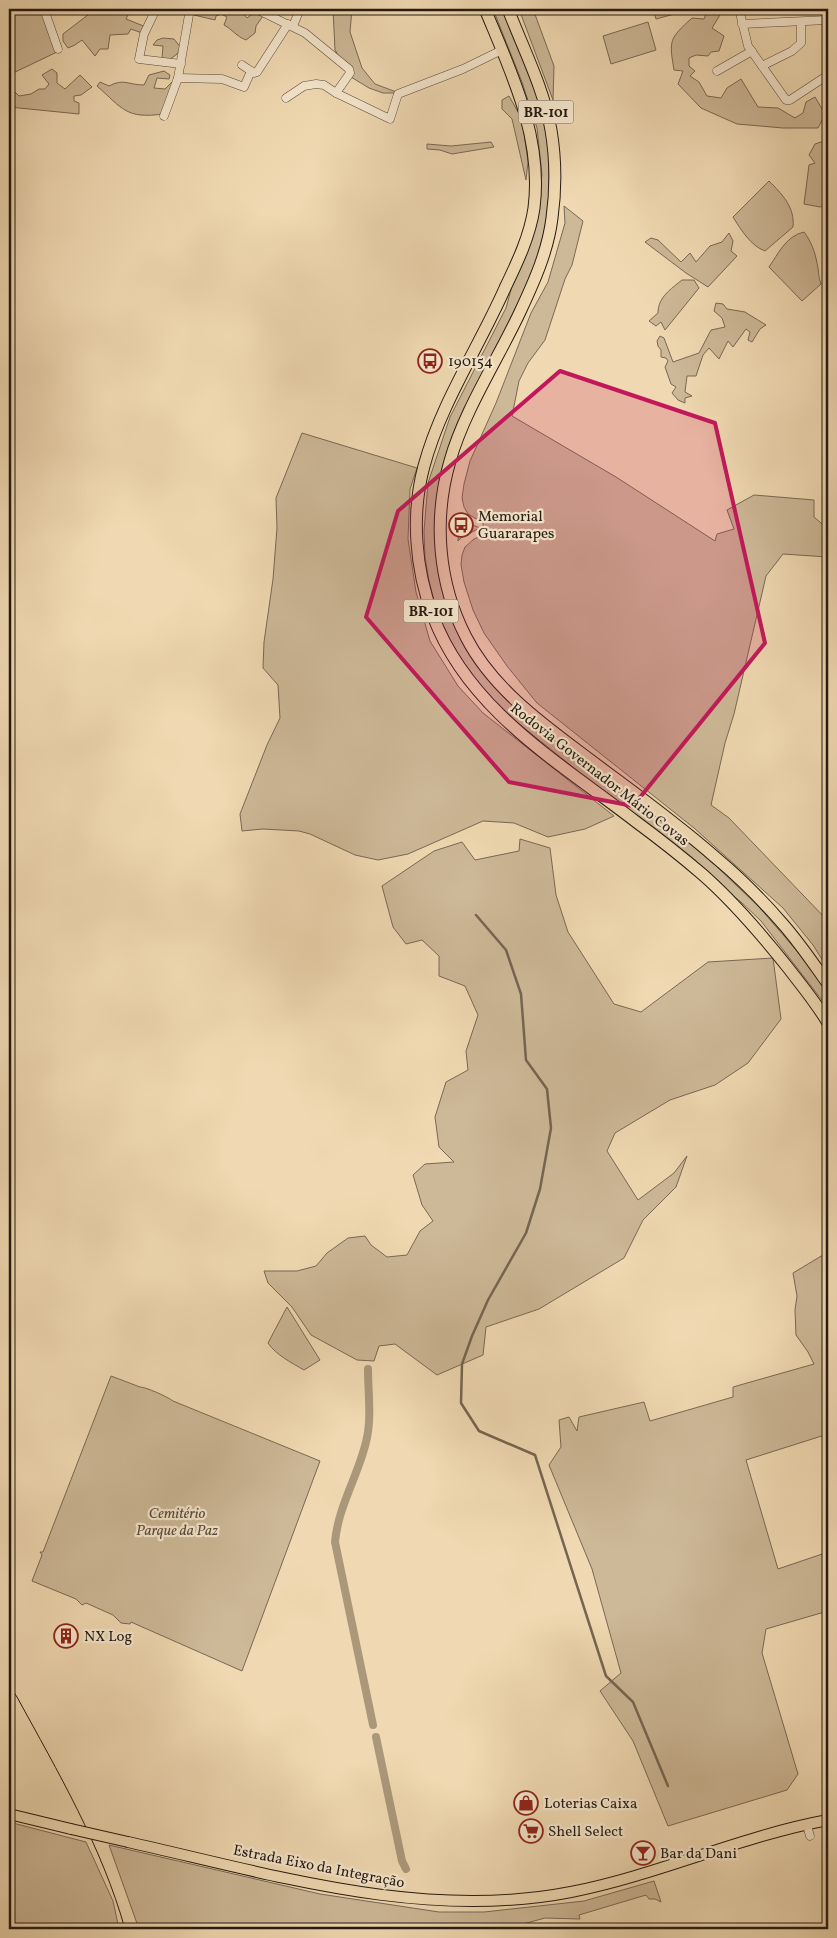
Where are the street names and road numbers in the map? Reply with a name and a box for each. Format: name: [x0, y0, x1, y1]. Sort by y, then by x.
road number: BR-101: [518, 100, 574, 124]
road number: BR-101: [404, 600, 458, 622]
street label: Rodovia Governador Mário Covas: [505, 699, 693, 852]
street label: Estrada Eixo da Integração: [231, 1841, 406, 1894]

